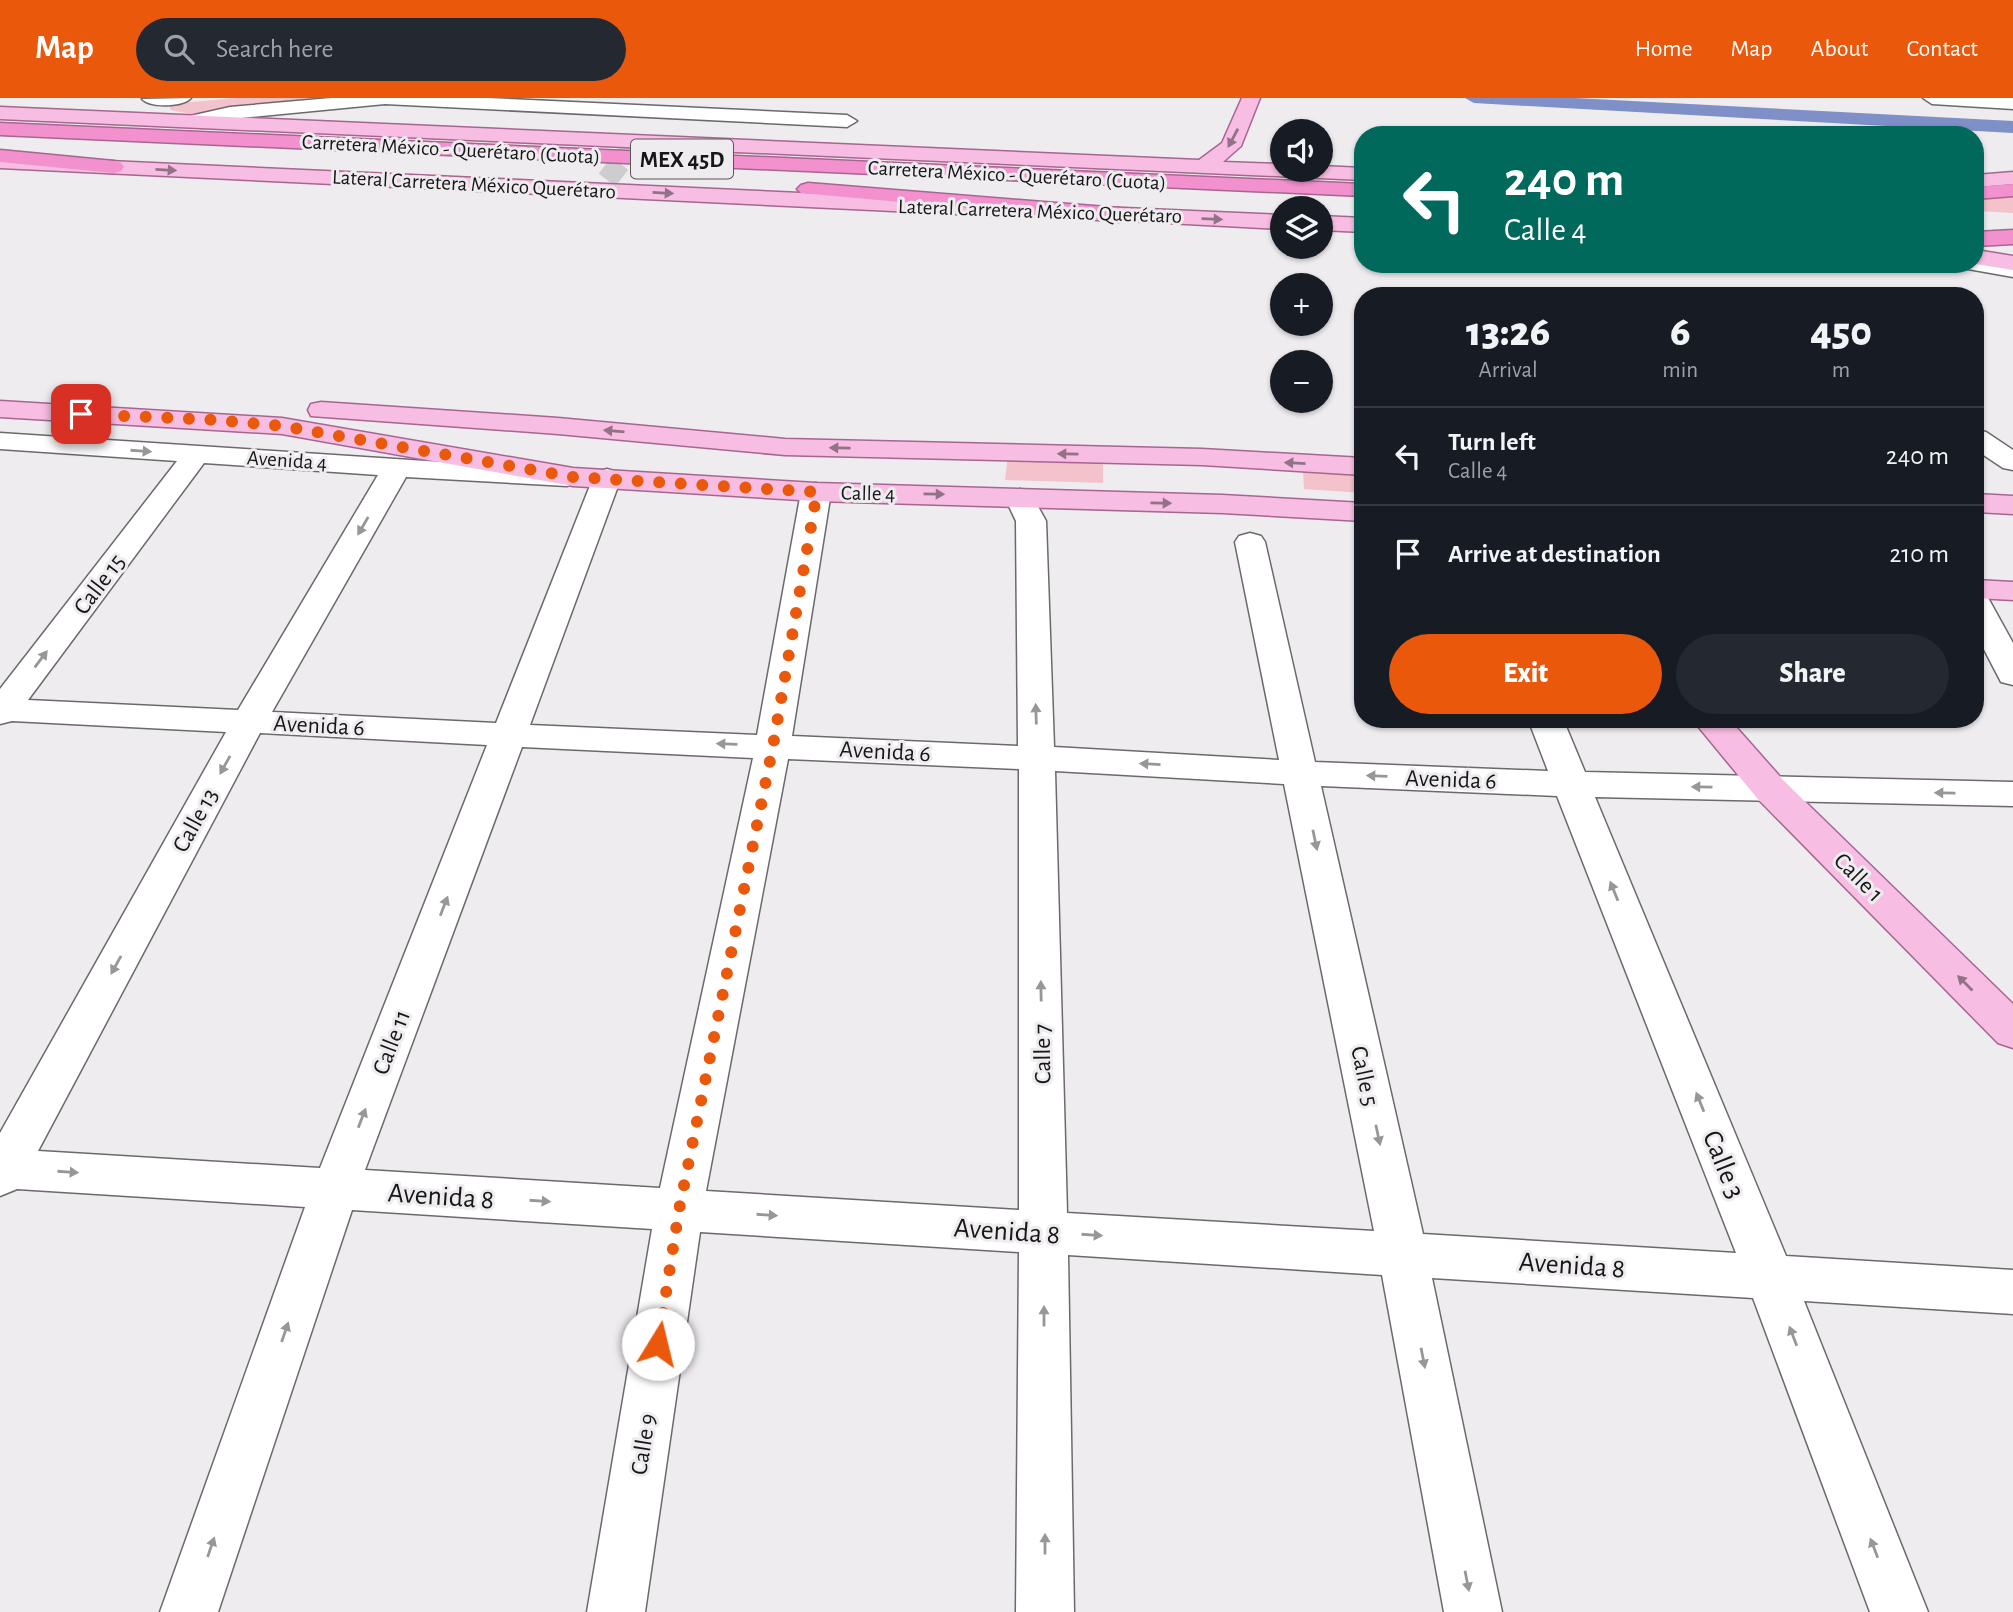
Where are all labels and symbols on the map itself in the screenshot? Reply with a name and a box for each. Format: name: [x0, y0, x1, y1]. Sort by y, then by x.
one-way arrow: [1227, 129, 1239, 149]
street label: Carretera México - Querétaro (Cuota): [301, 131, 601, 168]
road number: MEX 45D: [631, 139, 733, 178]
street label: Carretera México - Querétaro (Cuota): [867, 157, 1167, 194]
one-way arrow: [155, 165, 177, 176]
street label: Lateral Carretera México Querétaro: [331, 167, 616, 202]
one-way arrow: [652, 188, 674, 199]
street label: Lateral Carretera México Querétaro: [898, 196, 1182, 227]
one-way arrow: [1201, 213, 1223, 224]
pin: [51, 384, 111, 444]
one-way arrow: [602, 425, 624, 436]
one-way arrow: [829, 442, 851, 454]
one-way arrow: [131, 445, 153, 456]
street label: Avenida 4: [246, 447, 328, 474]
one-way arrow: [1057, 448, 1079, 460]
one-way arrow: [1284, 457, 1306, 468]
street label: Calle 4: [841, 483, 895, 504]
one-way arrow: [923, 488, 945, 500]
one-way arrow: [1150, 497, 1172, 509]
one-way arrow: [356, 516, 369, 535]
street label: Calle 15: [70, 550, 130, 619]
one-way arrow: [34, 650, 48, 668]
one-way arrow: [1031, 703, 1042, 725]
street label: Avenida 6: [273, 712, 365, 740]
street label: Avenida 6: [839, 738, 931, 766]
one-way arrow: [715, 739, 737, 750]
one-way arrow: [219, 756, 231, 775]
one-way arrow: [1138, 759, 1160, 770]
street label: Avenida 6: [1405, 766, 1497, 794]
one-way arrow: [1366, 771, 1388, 782]
one-way arrow: [1691, 781, 1713, 793]
street label: Calle 13: [169, 785, 223, 856]
one-way arrow: [1934, 787, 1956, 798]
one-way arrow: [1310, 829, 1321, 851]
street label: Calle 1: [1829, 848, 1888, 907]
one-way arrow: [1609, 880, 1620, 901]
one-way arrow: [438, 895, 449, 916]
one-way arrow: [110, 955, 122, 975]
one-way arrow: [1957, 975, 1973, 992]
one-way arrow: [1035, 980, 1047, 1002]
street label: Calle 11: [369, 1007, 415, 1078]
street label: Calle 7: [1030, 1024, 1056, 1084]
street label: Calle 5: [1346, 1044, 1382, 1108]
one-way arrow: [1694, 1091, 1705, 1112]
one-way arrow: [357, 1108, 368, 1129]
one-way arrow: [1372, 1124, 1383, 1146]
street label: Calle 3: [1697, 1127, 1749, 1203]
one-way arrow: [57, 1167, 79, 1178]
street label: Avenida 8: [387, 1179, 495, 1215]
one-way arrow: [529, 1196, 551, 1207]
one-way arrow: [756, 1210, 778, 1221]
street label: Avenida 8: [953, 1214, 1061, 1250]
one-way arrow: [1081, 1230, 1103, 1241]
street label: Avenida 8: [1518, 1248, 1626, 1284]
one-way arrow: [1038, 1305, 1050, 1327]
position arrow: [621, 1307, 695, 1381]
one-way arrow: [280, 1322, 291, 1343]
one-way arrow: [1787, 1325, 1798, 1346]
one-way arrow: [1418, 1347, 1429, 1369]
street label: Calle 9: [627, 1412, 661, 1477]
one-way arrow: [1039, 1533, 1051, 1555]
one-way arrow: [206, 1537, 217, 1558]
one-way arrow: [1869, 1538, 1880, 1559]
one-way arrow: [1461, 1570, 1472, 1592]

